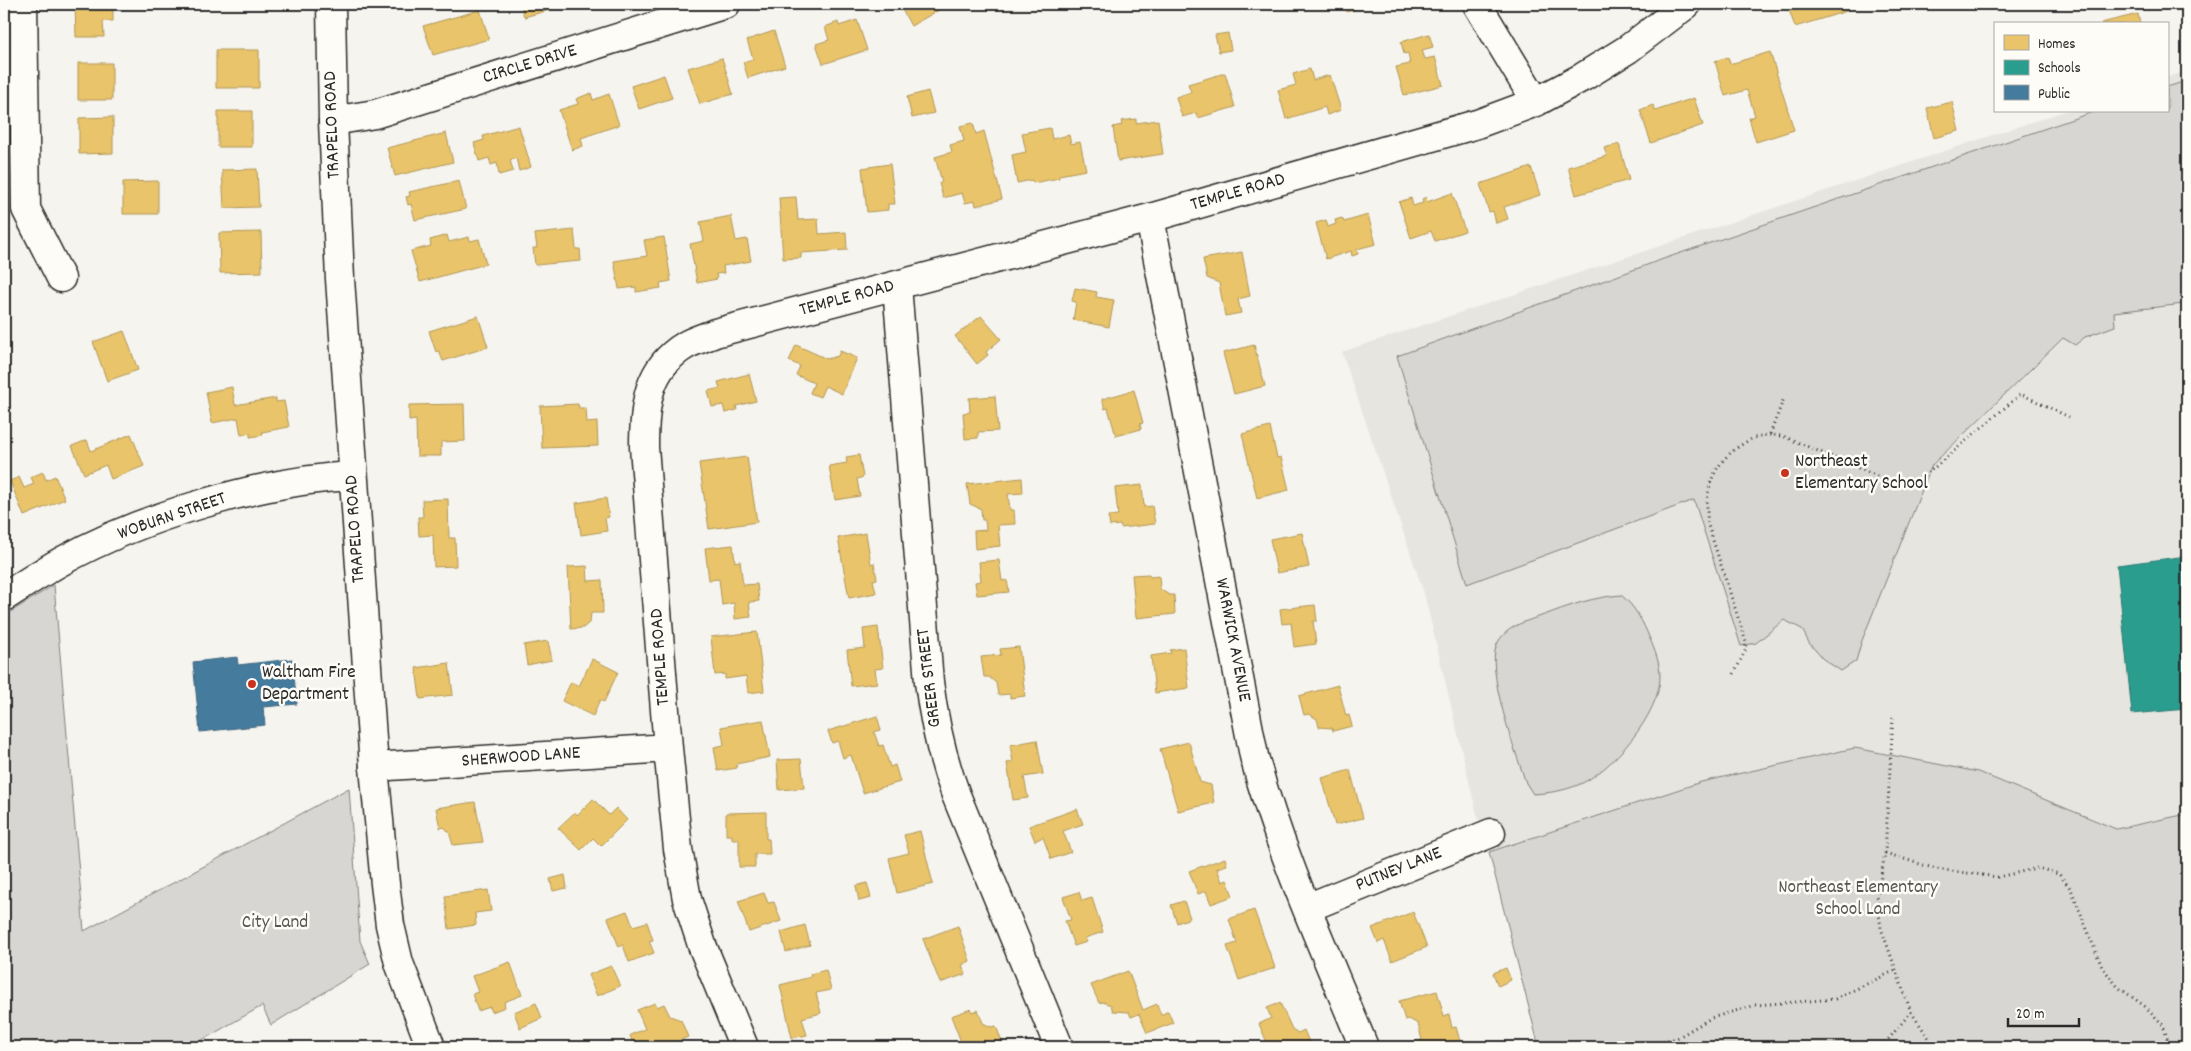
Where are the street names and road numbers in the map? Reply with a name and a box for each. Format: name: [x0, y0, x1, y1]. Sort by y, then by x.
street label: CIRCLE DRIVE: [479, 38, 581, 92]
street label: TRAPELO ROAD: [318, 70, 348, 179]
street label: TEMPLE ROAD: [1188, 167, 1289, 219]
street label: TEMPLE ROAD: [797, 273, 898, 325]
street label: TRAPELO ROAD: [339, 474, 373, 584]
street label: WOBURN STREET: [114, 486, 230, 548]
street label: WARWICK AVENUE: [1207, 576, 1257, 704]
street label: TEMPLE ROAD: [644, 607, 678, 706]
street label: GREER STREET: [910, 626, 949, 729]
street label: SHERWOOD LANE: [461, 740, 582, 776]
street label: PUTNEY LANE: [1352, 840, 1447, 900]

